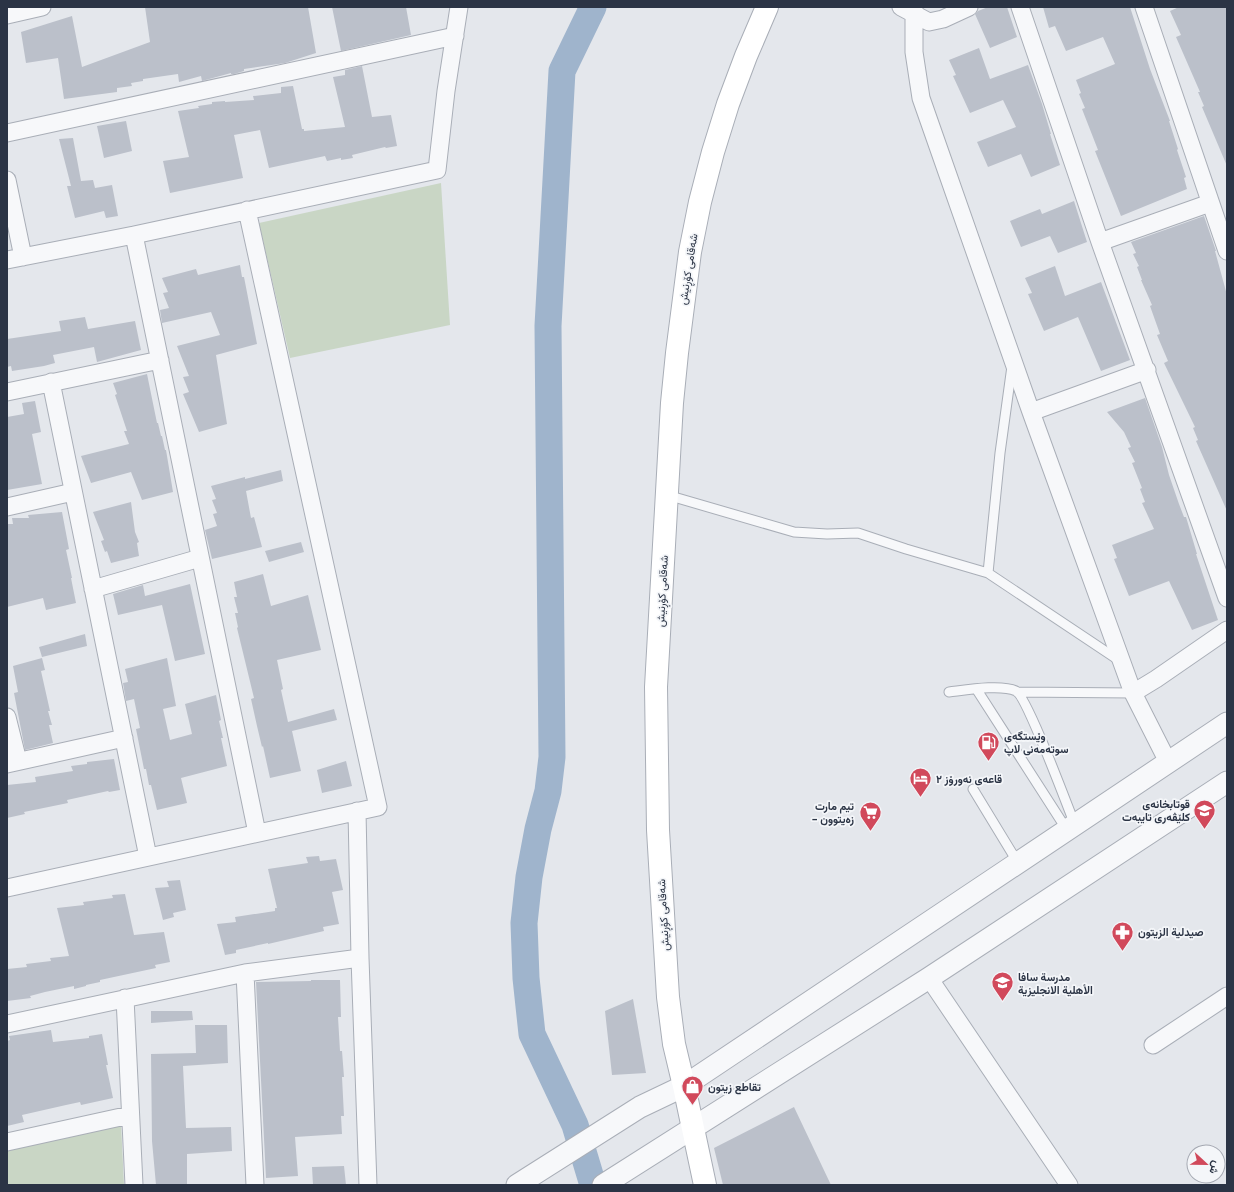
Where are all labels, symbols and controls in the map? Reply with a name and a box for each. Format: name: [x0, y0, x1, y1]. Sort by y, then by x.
street label: شەقامی کۆڕنیش: [675, 232, 703, 306]
street label: شەقامی کۆڕنیش: [653, 554, 673, 627]
fuel station icon: وێستگەی سوتەمەنی لاپ: [976, 729, 1002, 762]
place label: وێستگەی سوتەمەنی لاپ: [1004, 729, 1069, 757]
hotel icon: قاعەی نەورۆز ٢: [908, 766, 934, 799]
place label: قاعەی نەورۆز ٢: [936, 772, 1002, 786]
place label: قوتابخانەی کلێڤەری تایبەت: [1122, 797, 1190, 824]
school or university icon: قوتابخانەی کلێڤەری تایبەت: [1192, 797, 1218, 830]
place label: تیم مارت - زەیتوون: [811, 799, 855, 826]
supermarket icon: تیم مارت - زەیتوون: [857, 799, 883, 832]
street label: شەقامی کۆڕنیش: [654, 878, 674, 951]
pharmacy icon: صيدلية الزيتون: [1110, 919, 1136, 952]
place label: صيدلية الزيتون: [1138, 925, 1204, 939]
school or university icon: مدرسة سافا الأهلية الانجليزية: [989, 970, 1015, 1003]
place label: مدرسة سافا الأهلية الانجليزية: [1018, 970, 1093, 997]
shop icon: تقاطع زيتون: [679, 1074, 705, 1107]
place label: تقاطع زيتون: [708, 1080, 761, 1095]
north arrow: [1186, 1144, 1226, 1184]
text: ش: [1206, 1159, 1224, 1176]

